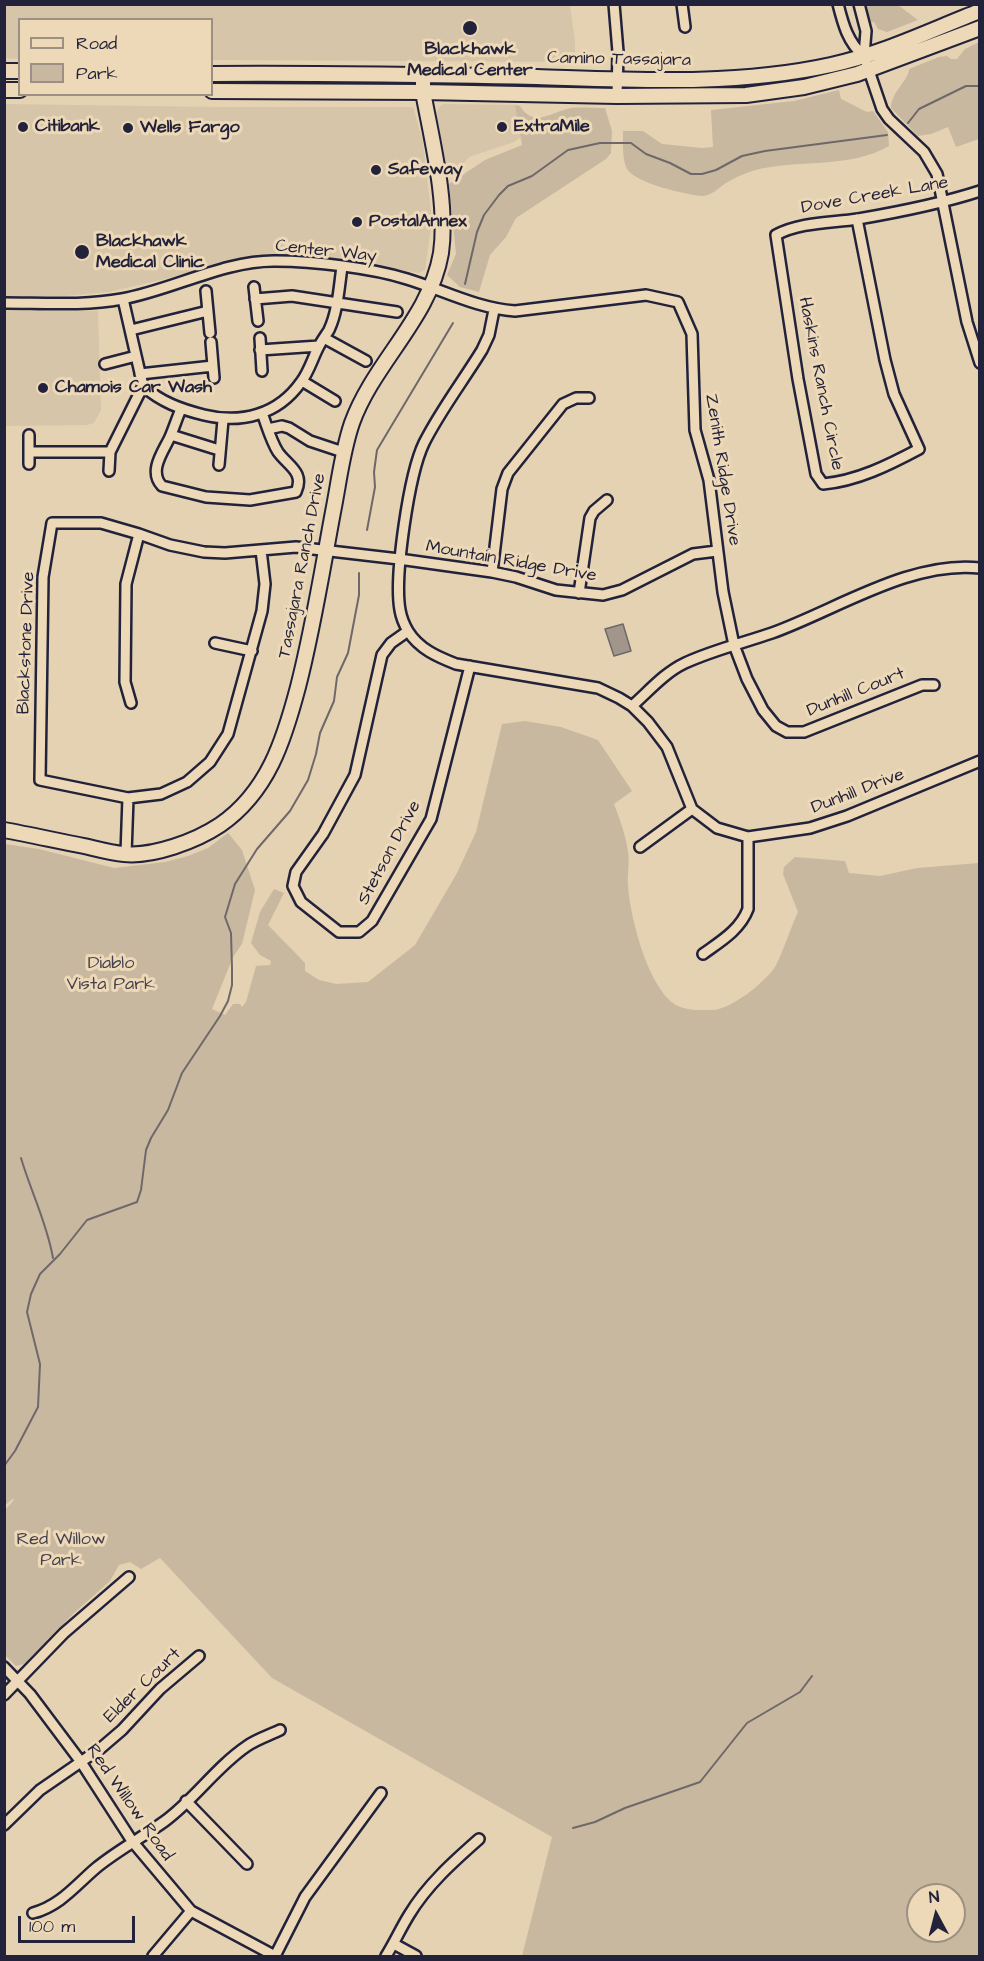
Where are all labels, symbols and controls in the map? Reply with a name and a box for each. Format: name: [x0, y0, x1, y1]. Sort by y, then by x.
legend: [18, 18, 213, 96]
marker: Blackhawk Medical Center: [461, 19, 479, 37]
text: Road: [76, 31, 117, 56]
place label: Blackhawk Medical Center: [407, 39, 533, 82]
street label: Camino Tassajara: [547, 48, 691, 72]
text: Park: [76, 61, 118, 86]
place label: Citibank: [35, 116, 100, 138]
place label: ExtraMile: [514, 116, 590, 138]
place label: Wells Fargo: [140, 117, 240, 139]
marker: Citibank: [16, 120, 30, 134]
marker: ExtraMile: [495, 120, 509, 134]
marker: Wells Fargo: [121, 121, 135, 135]
place label: Safeway: [388, 159, 463, 181]
marker: Safeway: [369, 163, 383, 177]
street label: Dove Creek Lane: [800, 172, 950, 220]
place label: PostalAnnex: [369, 211, 467, 233]
marker: PostalAnnex: [350, 215, 364, 229]
place label: Blackhawk Medical Clinic: [96, 231, 205, 274]
street label: Center Way: [274, 236, 378, 268]
marker: Blackhawk Medical Clinic: [73, 243, 91, 261]
street label: Haskins Ranch Circle: [793, 296, 847, 472]
place label: Chamois Car Wash: [55, 377, 212, 399]
marker: Chamois Car Wash: [36, 381, 50, 395]
street label: Zenith Ridge Drive: [699, 393, 745, 547]
street label: Tassajara Ranch Drive: [274, 472, 332, 660]
street label: Mountain Ridge Drive: [424, 536, 598, 588]
street label: Blackstone Drive: [14, 571, 40, 715]
street label: Dunhill Court: [804, 664, 908, 722]
street label: Dunhill Drive: [809, 764, 907, 820]
street label: Stetson Drive: [354, 797, 426, 909]
park label: Diablo Vista Park: [67, 953, 155, 996]
park label: Red Willow Park: [17, 1529, 105, 1572]
street label: Elder Court: [100, 1644, 186, 1728]
street label: Red Willow Road: [81, 1740, 177, 1866]
north arrow: [906, 1883, 966, 1943]
text: N: [928, 1886, 940, 1909]
scale bar: [21, 1904, 138, 1942]
text: 100 m: [29, 1914, 75, 1939]

